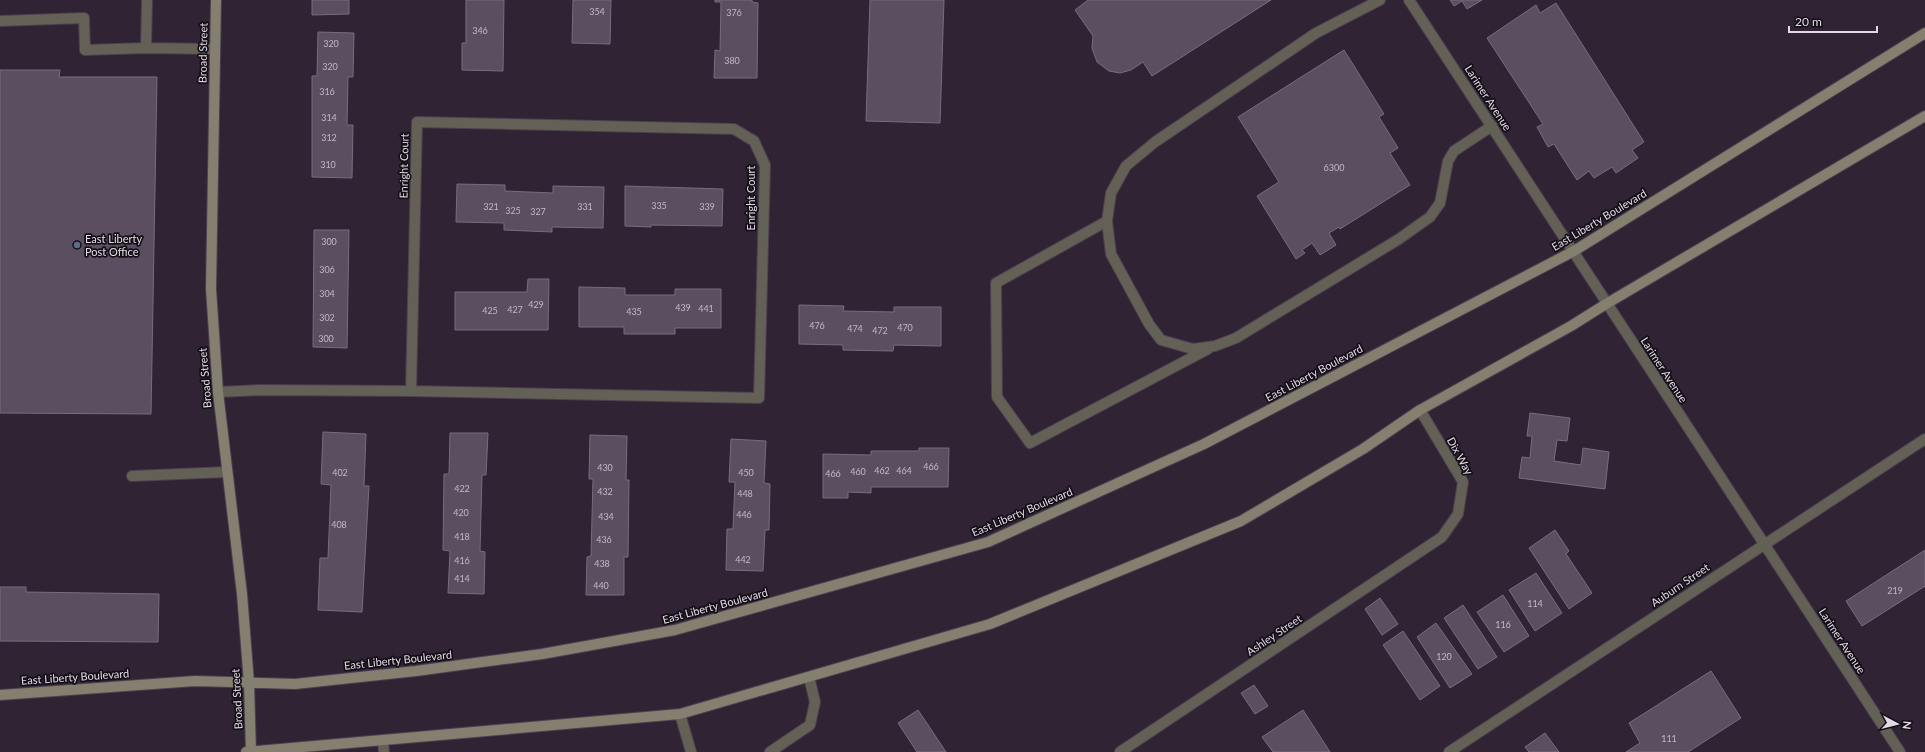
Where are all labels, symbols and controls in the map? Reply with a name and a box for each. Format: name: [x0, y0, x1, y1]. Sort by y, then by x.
house number: 354: [589, 6, 605, 17]
house number: 376: [726, 7, 742, 18]
scale bar: [1789, 8, 1877, 34]
text: 20 m: [1795, 14, 1822, 29]
street label: Broad Street: [195, 23, 210, 83]
house number: 346: [472, 25, 488, 36]
house number: 320: [323, 38, 339, 49]
house number: 380: [724, 55, 740, 66]
house number: 320: [322, 61, 338, 72]
street label: Larimer Avenue: [1462, 63, 1514, 133]
house number: 316: [319, 86, 335, 97]
house number: 314: [321, 112, 337, 123]
house number: 312: [321, 132, 337, 143]
street label: Enright Court: [396, 133, 411, 199]
house number: 310: [320, 159, 336, 170]
house number: 6300: [1324, 162, 1344, 173]
street label: Enright Court: [744, 165, 757, 231]
street label: East Liberty Boulevard: [1549, 186, 1649, 253]
house number: 335: [651, 200, 667, 211]
house number: 321: [483, 201, 499, 212]
house number: 331: [577, 201, 593, 212]
house number: 339: [699, 201, 715, 212]
house number: 325: [505, 205, 521, 216]
house number: 327: [530, 206, 546, 217]
place label: East Liberty Post Office: [85, 232, 142, 258]
house number: 300: [321, 236, 337, 247]
marker: East Liberty Post Office: [72, 240, 82, 250]
house number: 306: [319, 264, 335, 275]
house number: 304: [319, 288, 335, 299]
house number: 429: [528, 299, 544, 310]
house number: 439: [675, 302, 691, 313]
house number: 441: [698, 303, 714, 314]
house number: 427: [507, 304, 523, 315]
house number: 425: [482, 305, 498, 316]
house number: 435: [626, 306, 642, 317]
house number: 302: [319, 312, 335, 323]
house number: 476: [809, 320, 825, 331]
house number: 470: [897, 322, 913, 333]
house number: 474: [847, 323, 863, 334]
house number: 472: [872, 325, 888, 336]
house number: 300: [318, 333, 334, 344]
street label: Larimer Avenue: [1638, 335, 1690, 405]
street label: East Liberty Boulevard: [1263, 341, 1365, 404]
street label: Broad Street: [195, 347, 214, 409]
street label: Dix Way: [1445, 435, 1476, 477]
house number: 466: [923, 461, 939, 472]
house number: 430: [597, 462, 613, 473]
house number: 462: [874, 465, 890, 476]
house number: 464: [896, 465, 912, 476]
house number: 460: [850, 466, 866, 477]
house number: 402: [332, 467, 348, 478]
house number: 450: [738, 467, 754, 478]
house number: 466: [825, 468, 841, 479]
house number: 422: [454, 483, 470, 494]
street label: East Liberty Boulevard: [969, 484, 1074, 539]
house number: 432: [597, 486, 613, 497]
house number: 448: [737, 488, 753, 499]
house number: 420: [453, 507, 469, 518]
house number: 446: [736, 509, 752, 520]
house number: 434: [598, 511, 614, 522]
house number: 408: [331, 519, 347, 530]
house number: 418: [454, 531, 470, 542]
house number: 436: [596, 534, 612, 545]
house number: 442: [735, 554, 751, 565]
house number: 416: [454, 555, 470, 566]
house number: 438: [594, 558, 610, 569]
street label: Auburn Street: [1648, 560, 1711, 609]
house number: 414: [454, 573, 470, 584]
house number: 440: [593, 580, 609, 591]
street label: East Liberty Boulevard: [661, 585, 769, 626]
house number: 219: [1887, 585, 1903, 596]
house number: 114: [1527, 598, 1543, 609]
street label: Larimer Avenue: [1816, 606, 1868, 676]
street label: Ashley Street: [1244, 611, 1304, 658]
house number: 116: [1495, 619, 1511, 630]
street label: East Liberty Boulevard: [343, 647, 453, 672]
house number: 120: [1436, 651, 1452, 662]
street label: East Liberty Boulevard: [20, 666, 129, 687]
street label: Broad Street: [228, 668, 245, 730]
north arrow: [1877, 704, 1917, 744]
text: N: [1900, 720, 1914, 730]
house number: 111: [1661, 733, 1677, 744]

